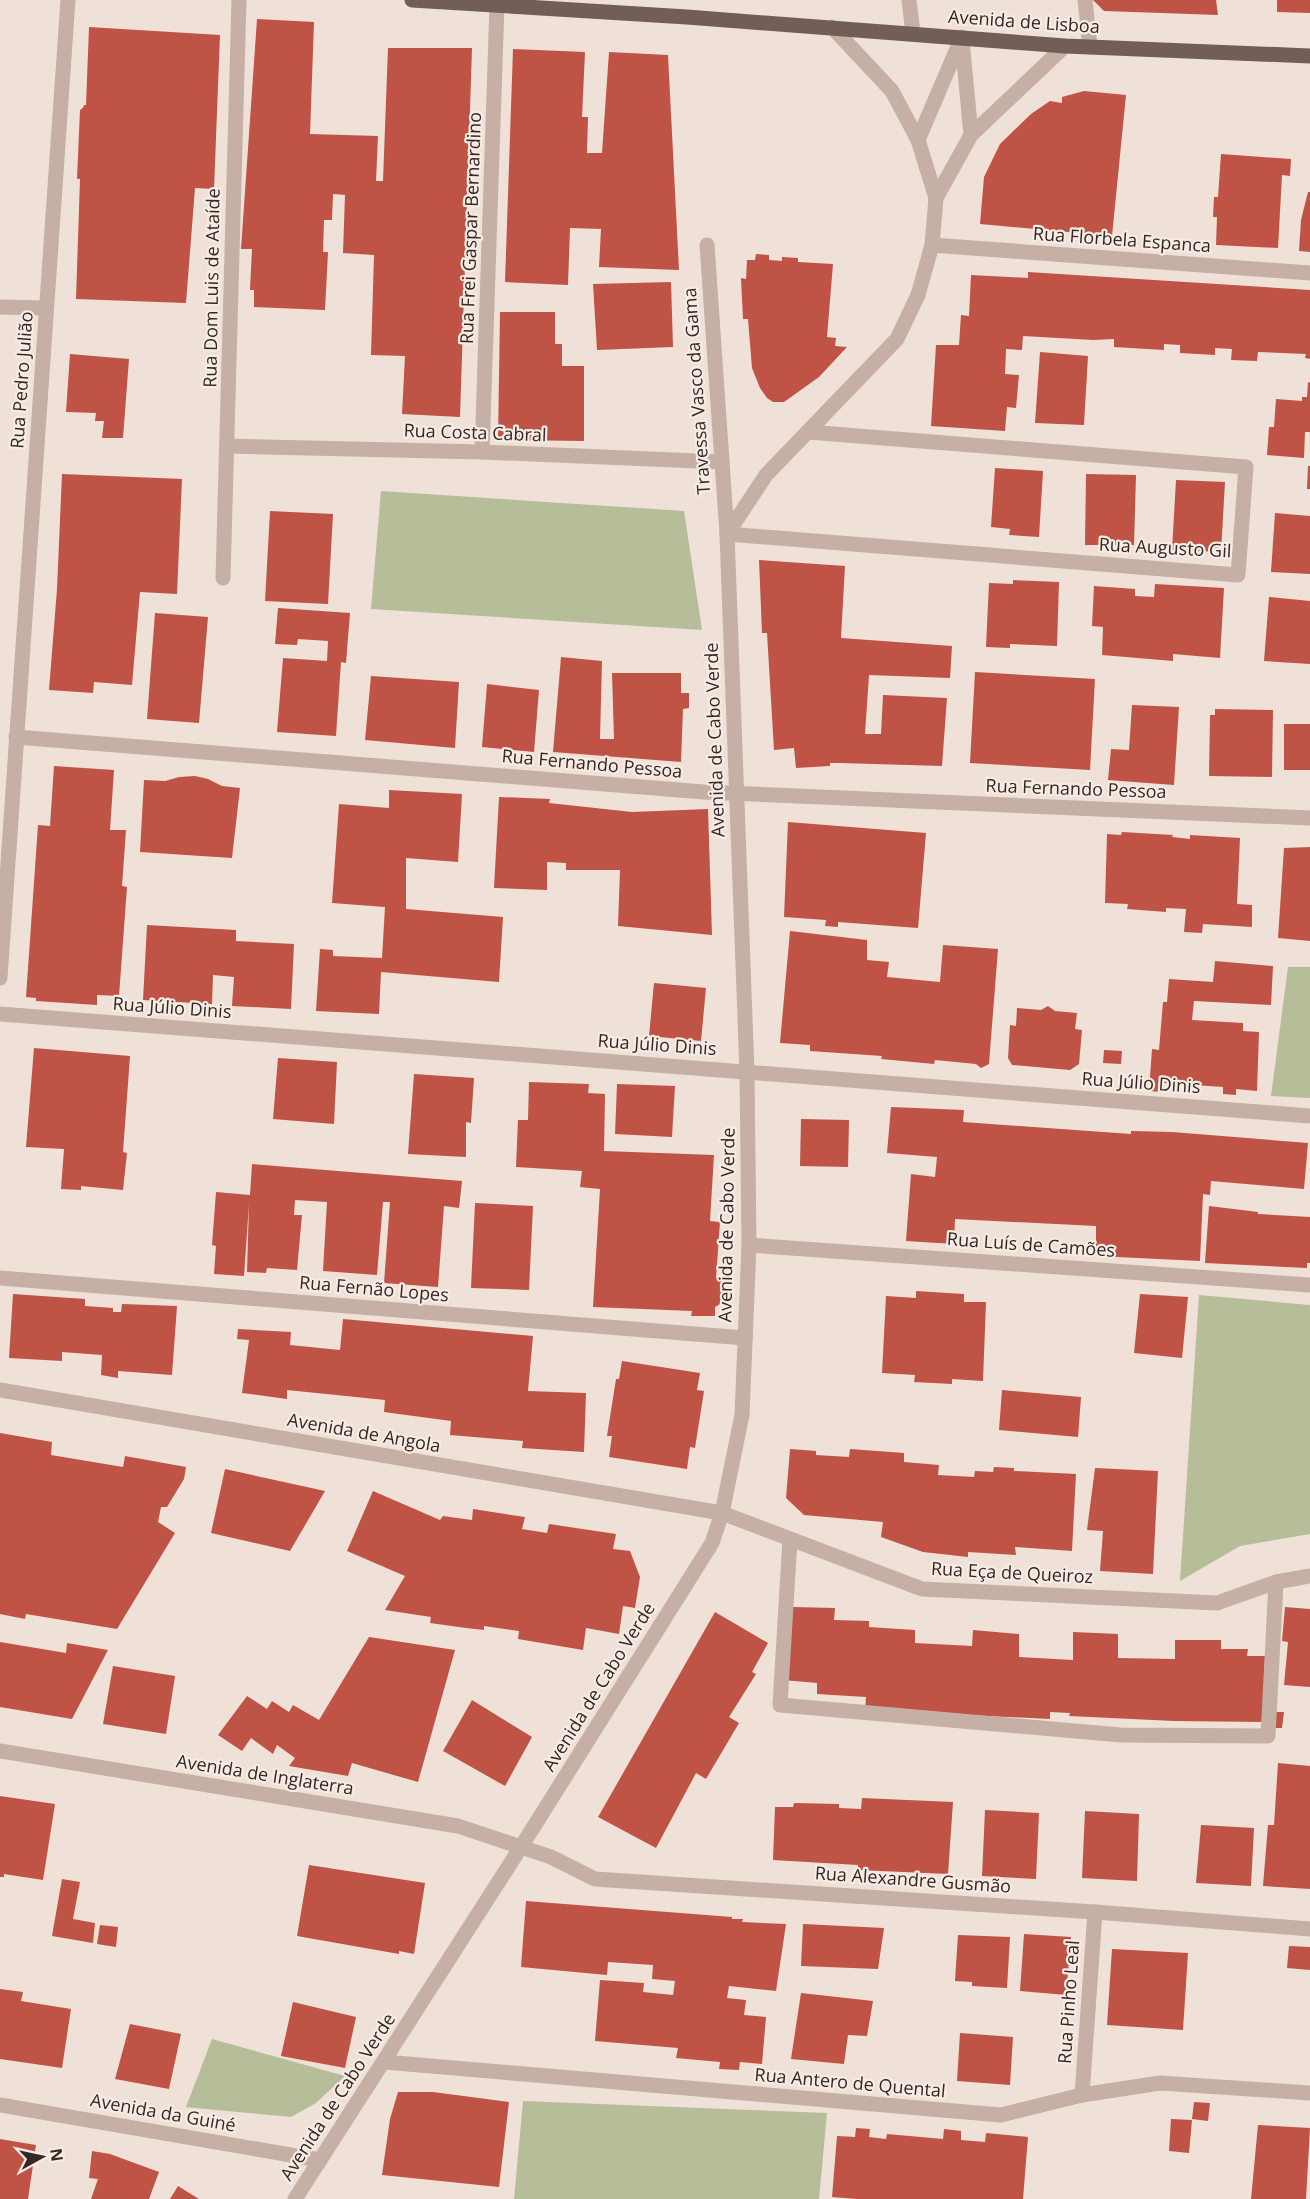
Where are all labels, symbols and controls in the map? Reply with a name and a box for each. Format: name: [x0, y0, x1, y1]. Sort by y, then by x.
street label: Avenida de Lisboa: [947, 4, 1101, 38]
street label: Rua Frei Gaspar Bernardino: [454, 111, 486, 345]
street label: Rua Dom Luis de Ataíde: [197, 188, 225, 388]
street label: Rua Florbela Espanca: [1032, 221, 1212, 257]
street label: Travessa Vasco da Gama: [677, 287, 715, 495]
street label: Rua Pedro Julião: [4, 311, 38, 449]
street label: Rua Costa Cabral: [403, 418, 547, 446]
street label: Rua Augusto Gil: [1098, 532, 1232, 562]
street label: Avenida de Cabo Verde: [699, 642, 729, 838]
street label: Rua Fernando Pessoa: [501, 743, 683, 783]
street label: Rua Fernando Pessoa: [985, 773, 1167, 803]
street label: Rua Júlio Dinis: [112, 991, 232, 1023]
street label: Rua Júlio Dinis: [597, 1028, 717, 1060]
street label: Rua Júlio Dinis: [1081, 1066, 1201, 1098]
street label: Avenida de Cabo Verde: [712, 1127, 740, 1323]
street label: Rua Luís de Camões: [946, 1226, 1116, 1262]
street label: Rua Fernão Lopes: [298, 1270, 450, 1306]
street label: Avenida de Angola: [286, 1407, 443, 1457]
street label: Rua Eça de Queiroz: [930, 1556, 1094, 1588]
street label: Avenida de Cabo Verde: [536, 1598, 660, 1775]
street label: Avenida de Inglaterra: [175, 1748, 356, 1800]
street label: Rua Alexandre Gusmão: [814, 1860, 1012, 1898]
street label: Rua Pinho Leal: [1052, 1939, 1084, 2065]
street label: Avenida de Cabo Verde: [274, 2008, 400, 2185]
street label: Rua Antero de Quental: [754, 2062, 947, 2102]
street label: Avenida da Guiné: [89, 2087, 238, 2137]
north arrow: [12, 2127, 72, 2187]
text: N: [45, 2147, 69, 2163]

